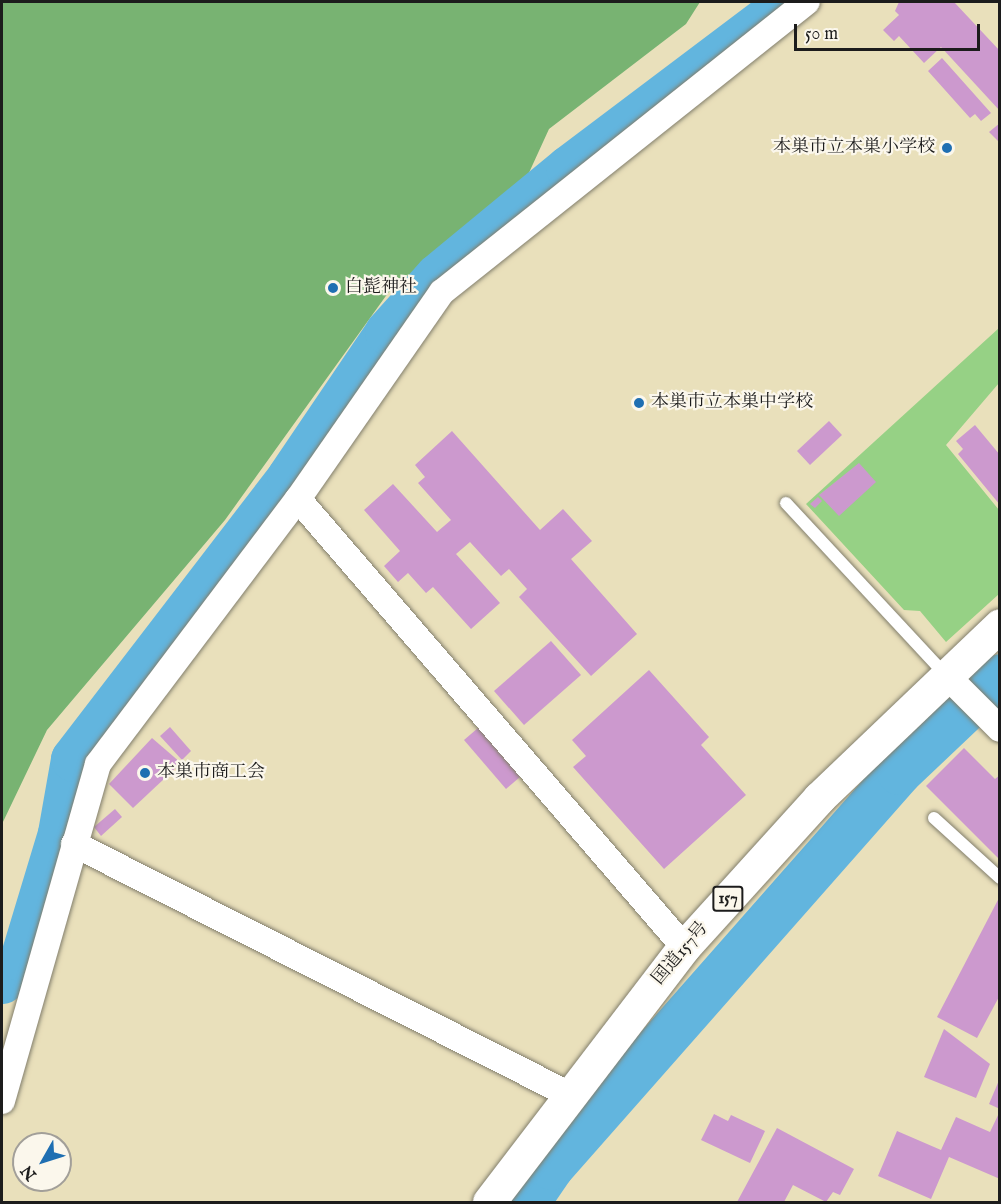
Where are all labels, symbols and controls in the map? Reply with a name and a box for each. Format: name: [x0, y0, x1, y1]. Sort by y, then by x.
scale bar: [797, 12, 983, 50]
text: 50 m: [805, 23, 838, 46]
place label: 本巣市立本巣小学校: [773, 137, 935, 159]
marker: 本巣市立本巣小学校: [940, 141, 954, 155]
place label: 白髭神社: [345, 277, 417, 299]
marker: 白髭神社: [326, 281, 340, 295]
place label: 本巣市立本巣中学校: [651, 392, 813, 414]
marker: 本巣市立本巣中学校: [632, 396, 646, 410]
place label: 本巣市商工会: [157, 762, 265, 784]
marker: 本巣市商工会: [138, 766, 152, 780]
road number: 157: [712, 886, 744, 912]
street label: 国道157号: [648, 918, 714, 990]
north arrow: [12, 1132, 72, 1192]
text: N: [17, 1160, 42, 1184]

